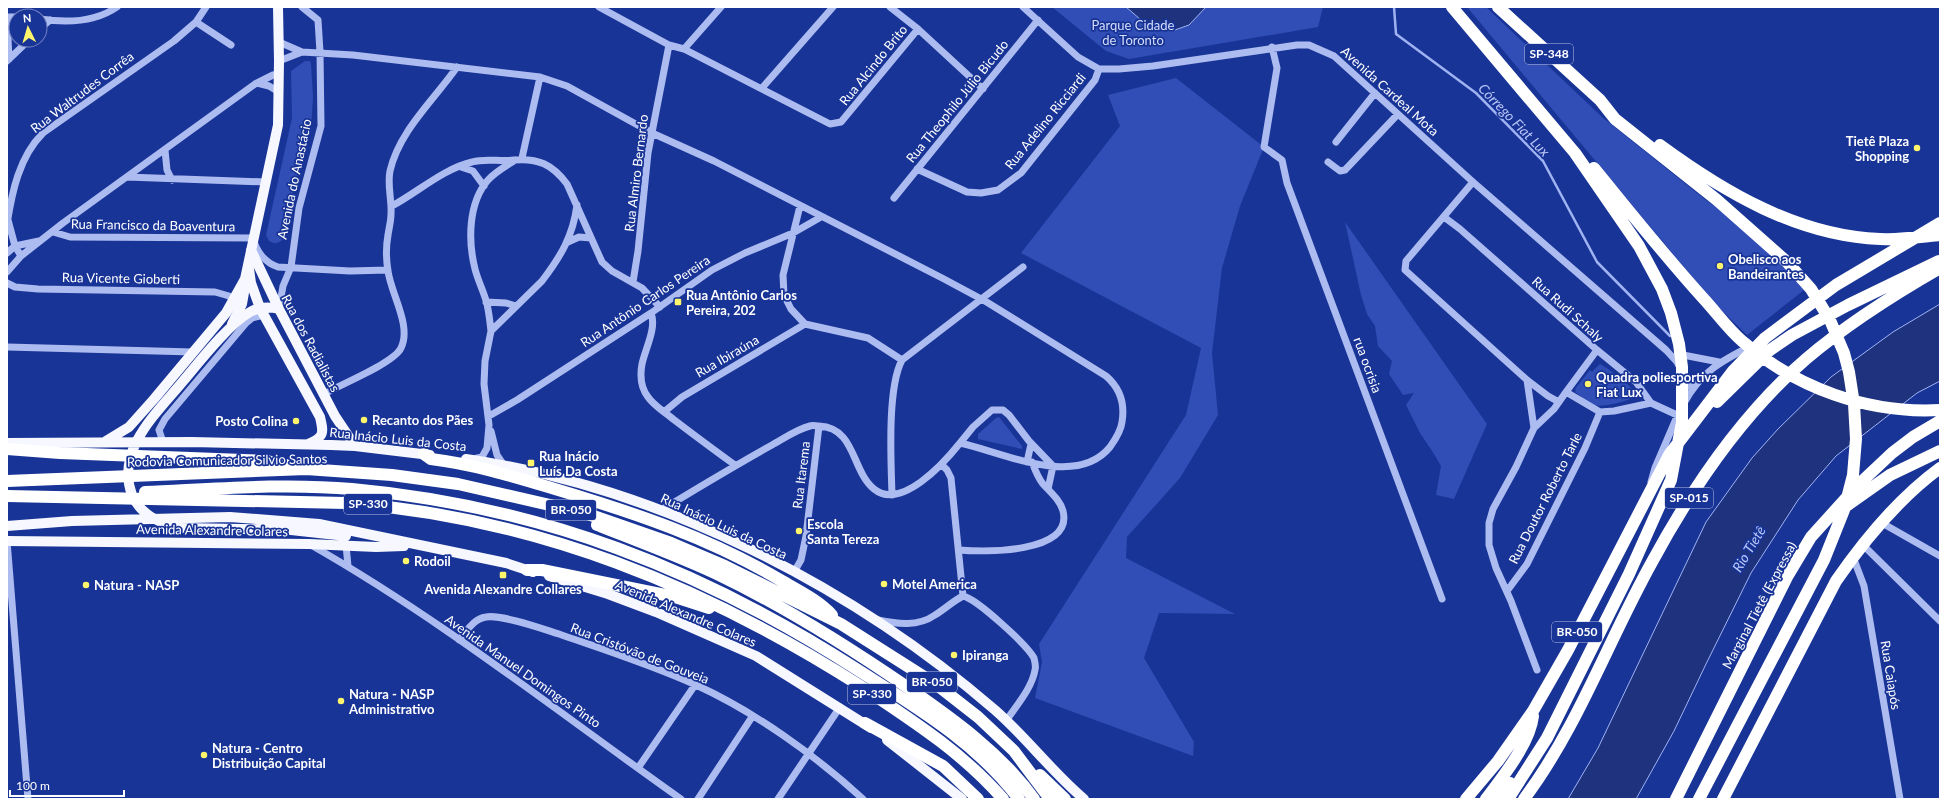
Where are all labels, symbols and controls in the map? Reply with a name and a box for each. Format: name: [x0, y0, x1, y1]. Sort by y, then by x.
north arrow: [8, 8, 48, 48]
text: N: [22, 11, 32, 24]
park label: Parque Cidade de Toronto: [1092, 17, 1175, 48]
street label: Rua Alcindo Brito: [836, 21, 910, 109]
street label: Rua Theophilo Júlio Bicudo: [902, 36, 1012, 166]
street label: Avenida Cardeal Mota: [1338, 43, 1442, 139]
road number: SP-348: [1525, 44, 1573, 64]
street label: Rua Waltrudes Corrêa: [27, 48, 137, 136]
street label: Rua Adelino Ricciardi: [1001, 70, 1089, 172]
water label: Córrego Fiat Lux: [1475, 80, 1554, 160]
street label: Rua Almiro Bernardo: [621, 113, 651, 233]
street label: Avenida do Anastácio: [273, 117, 315, 241]
place label: Tietê Plaza Shopping: [1846, 133, 1909, 164]
marker: Tietê Plaza Shopping: [1912, 143, 1922, 153]
street label: Rua Francisco da Boaventura: [71, 216, 235, 234]
place label: Obelisco aos Bandeirantes: [1728, 251, 1804, 282]
street label: Rua Antônio Carlos Pereira: [577, 252, 713, 350]
marker: Obelisco aos Bandeirantes: [1715, 261, 1725, 271]
street label: Rua Vicente Gioberti: [62, 269, 180, 287]
street label: Rua Rudi Schaly: [1529, 273, 1607, 345]
place label: Rua Antônio Carlos Pereira, 202: [686, 287, 797, 318]
street label: Rua dos Radialistas: [278, 291, 344, 395]
marker: Rua Antônio Carlos Pereira, 202: [673, 297, 683, 307]
street label: Rua Ibiraúna: [692, 331, 762, 381]
street label: rua ocrisia: [1350, 335, 1386, 395]
place label: Quadra poliesportiva Fiat Lux: [1596, 369, 1718, 400]
marker: Quadra poliesportiva Fiat Lux: [1583, 379, 1593, 389]
place label: Recanto dos Pães: [372, 412, 473, 428]
place label: Posto Colina: [215, 413, 288, 429]
marker: Recanto dos Pães: [359, 415, 369, 425]
marker: Posto Colina: [291, 416, 301, 426]
street label: Rua Inácio Luis da Costa: [329, 424, 467, 454]
street label: Rua Doutor Roberto Tarle: [1505, 429, 1585, 566]
street label: Rua Itarema: [789, 440, 813, 510]
place label: Rua Inácio Luís Da Costa: [539, 448, 618, 479]
street label: Rodovia Comunicador Silvio Santos: [127, 450, 328, 470]
marker: Rua Inácio Luís Da Costa: [526, 458, 536, 468]
road number: SP-015: [1665, 488, 1713, 508]
street label: Rua Inácio Luis da Costa: [658, 490, 790, 562]
road number: SP-330: [344, 494, 392, 514]
road number: BR-050: [546, 500, 596, 520]
place label: Escola Santa Tereza: [807, 516, 879, 547]
street label: Avenida Alexandre Colares: [136, 521, 288, 539]
water label: Rio Tietê: [1728, 522, 1769, 575]
marker: Escola Santa Tereza: [794, 526, 804, 536]
street label: Marginal Tietê (Expressa): [1719, 539, 1799, 671]
place label: Rodoil: [414, 553, 451, 569]
marker: Rodoil: [401, 556, 411, 566]
marker: Avenida Alexandre Collares: [498, 570, 508, 580]
street label: Avenida Alexandre Colares: [613, 576, 759, 650]
place label: Motel America: [892, 576, 977, 592]
place label: Natura - NASP: [94, 577, 179, 593]
marker: Motel America: [879, 579, 889, 589]
marker: Natura - NASP: [81, 580, 91, 590]
place label: Avenida Alexandre Collares: [423, 581, 582, 597]
street label: Avenida Manuel Domingos Pinto: [442, 611, 604, 731]
street label: Rua Cristóvão de Gouveia: [568, 619, 712, 687]
road number: BR-050: [1552, 622, 1602, 642]
street label: Rua Caiapós: [1878, 639, 1904, 711]
place label: Ipiranga: [962, 647, 1009, 663]
marker: Ipiranga: [949, 650, 959, 660]
road number: BR-050: [907, 672, 957, 692]
road number: SP-330: [848, 684, 896, 704]
place label: Natura - NASP Administrativo: [348, 686, 435, 717]
marker: Natura - NASP Administrativo: [336, 696, 346, 706]
place label: Natura - Centro Distribuição Capital: [212, 740, 326, 771]
marker: Natura - Centro Distribuição Capital: [199, 750, 209, 760]
scale bar: [10, 772, 124, 798]
text: 100 m: [16, 778, 50, 793]

